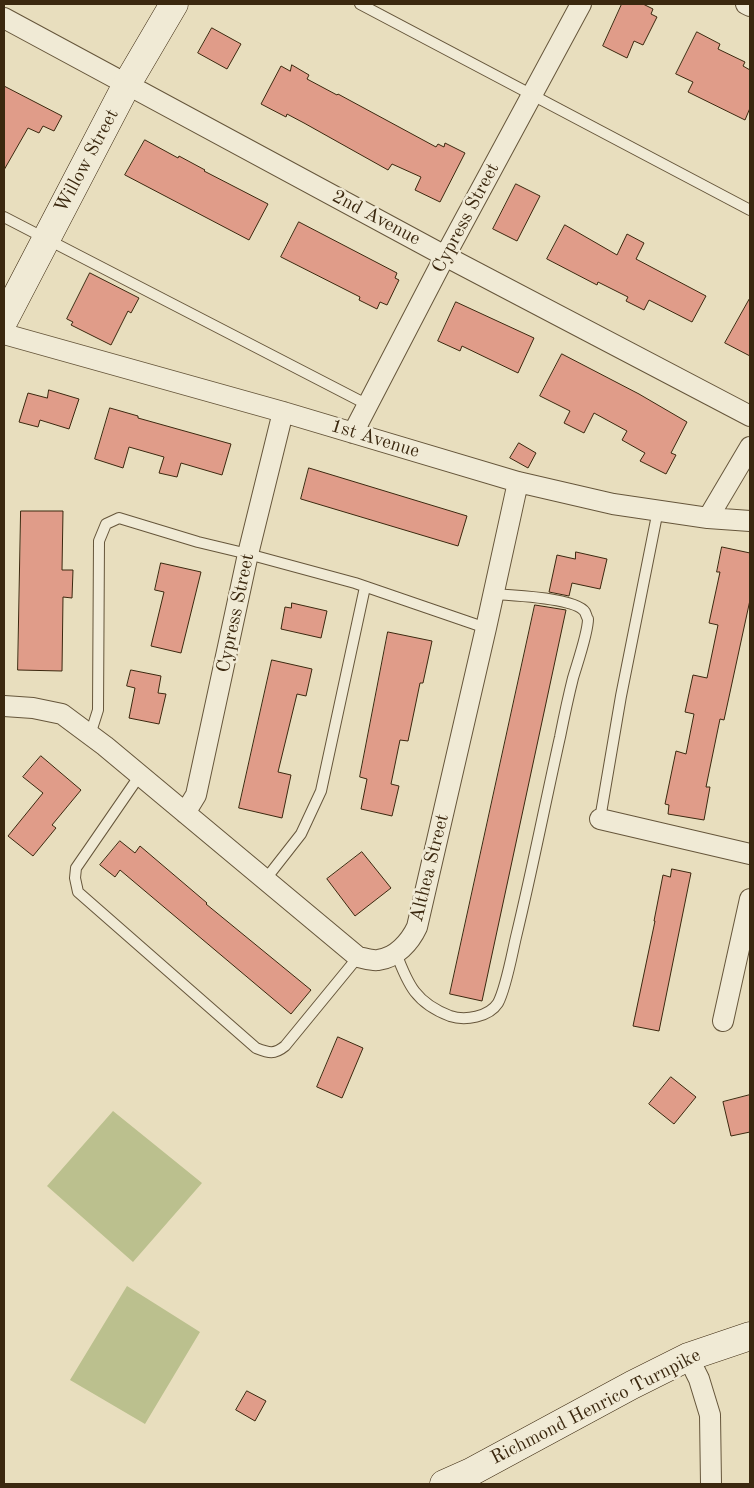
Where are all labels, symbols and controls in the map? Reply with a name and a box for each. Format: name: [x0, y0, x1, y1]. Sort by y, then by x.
street label: Willow Street: [50, 105, 124, 217]
street label: Cypress Street: [427, 159, 505, 277]
street label: 2nd Avenue: [328, 185, 424, 251]
street label: 1st Avenue: [328, 415, 422, 463]
street label: Cypress Street: [212, 551, 260, 675]
street label: Althea Street: [406, 812, 454, 924]
street label: Richmond Henrico Turnpike: [487, 1344, 705, 1470]

